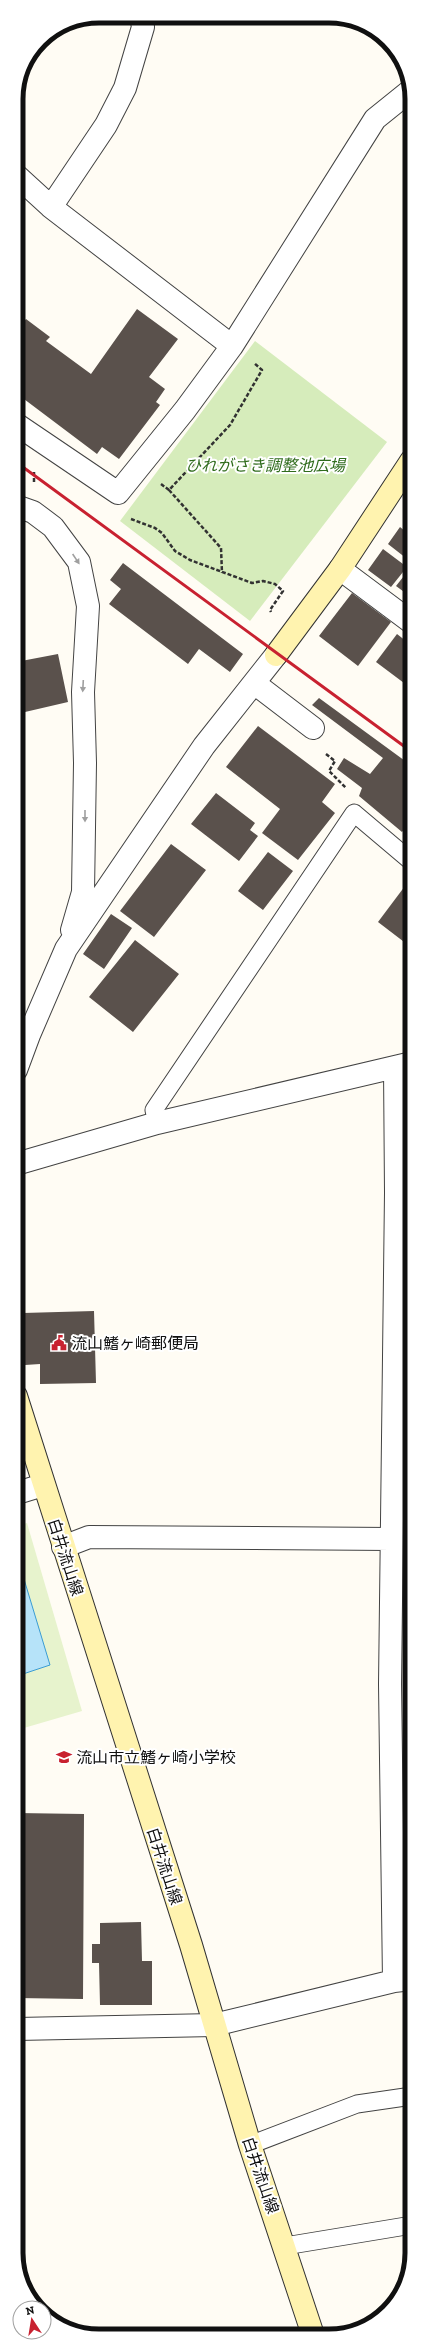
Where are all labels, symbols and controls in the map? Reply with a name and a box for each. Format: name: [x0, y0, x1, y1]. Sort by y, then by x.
park label: ひれがさき調整池広場: [185, 456, 347, 475]
one-way arrow: [72, 553, 80, 564]
one-way arrow: [80, 680, 87, 692]
one-way arrow: [82, 810, 88, 823]
public building icon: 流山鰭ヶ崎郵便局: [50, 1334, 68, 1352]
place label: 流山鰭ヶ崎郵便局: [71, 1334, 199, 1353]
street label: 白井流山線: [44, 1516, 87, 1598]
school or university icon: 流山市立鰭ヶ崎小学校: [55, 1748, 73, 1766]
place label: 流山市立鰭ヶ崎小学校: [76, 1748, 236, 1767]
street label: 白井流山線: [143, 1825, 186, 1907]
street label: 白井流山線: [239, 2134, 283, 2216]
north arrow: [12, 2300, 52, 2340]
text: N: [25, 2303, 36, 2318]

